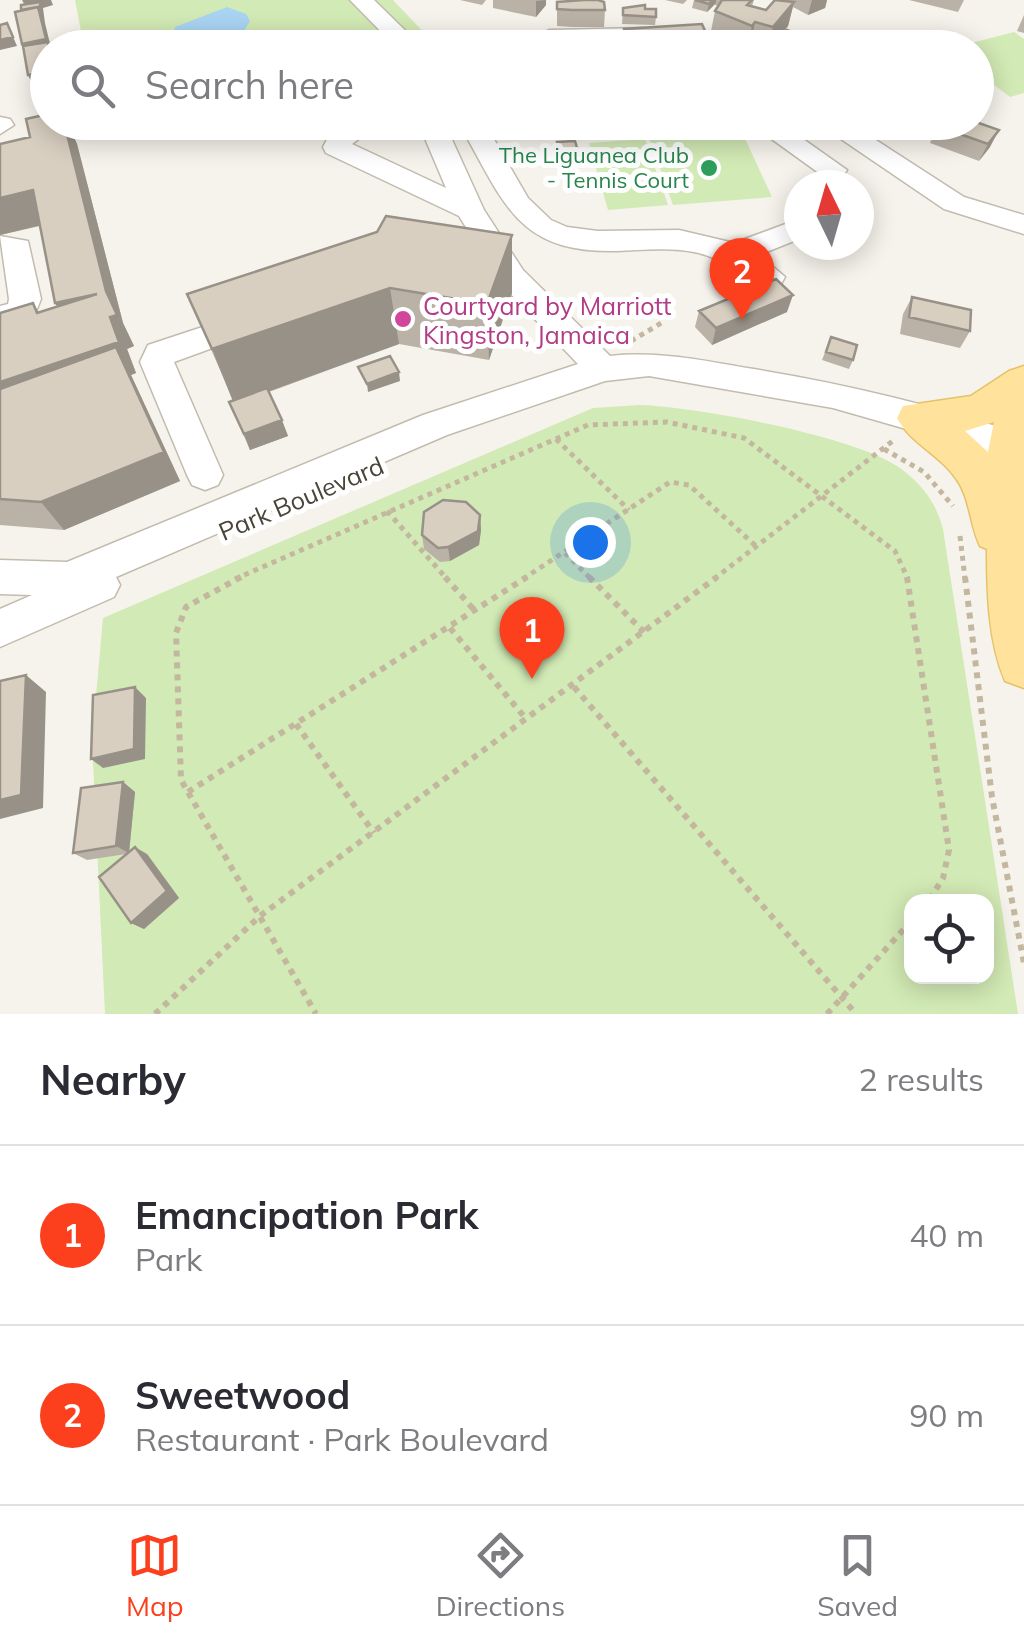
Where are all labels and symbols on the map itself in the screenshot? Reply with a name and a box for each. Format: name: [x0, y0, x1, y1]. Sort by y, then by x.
place label: The Liguanea Club - Tennis Court: [499, 141, 689, 194]
marker: The Liguanea Club - Tennis Court: [698, 157, 720, 179]
north arrow: [784, 170, 874, 260]
pin: 2: [710, 238, 774, 320]
place label: Courtyard by Marriott Kingston, Jamaica: [423, 290, 672, 350]
marker: Courtyard by Marriott Kingston, Jamaica: [392, 308, 414, 330]
street label: Park Boulevard: [214, 449, 388, 547]
your location: [565, 517, 616, 568]
pin: 1: [500, 596, 564, 679]

